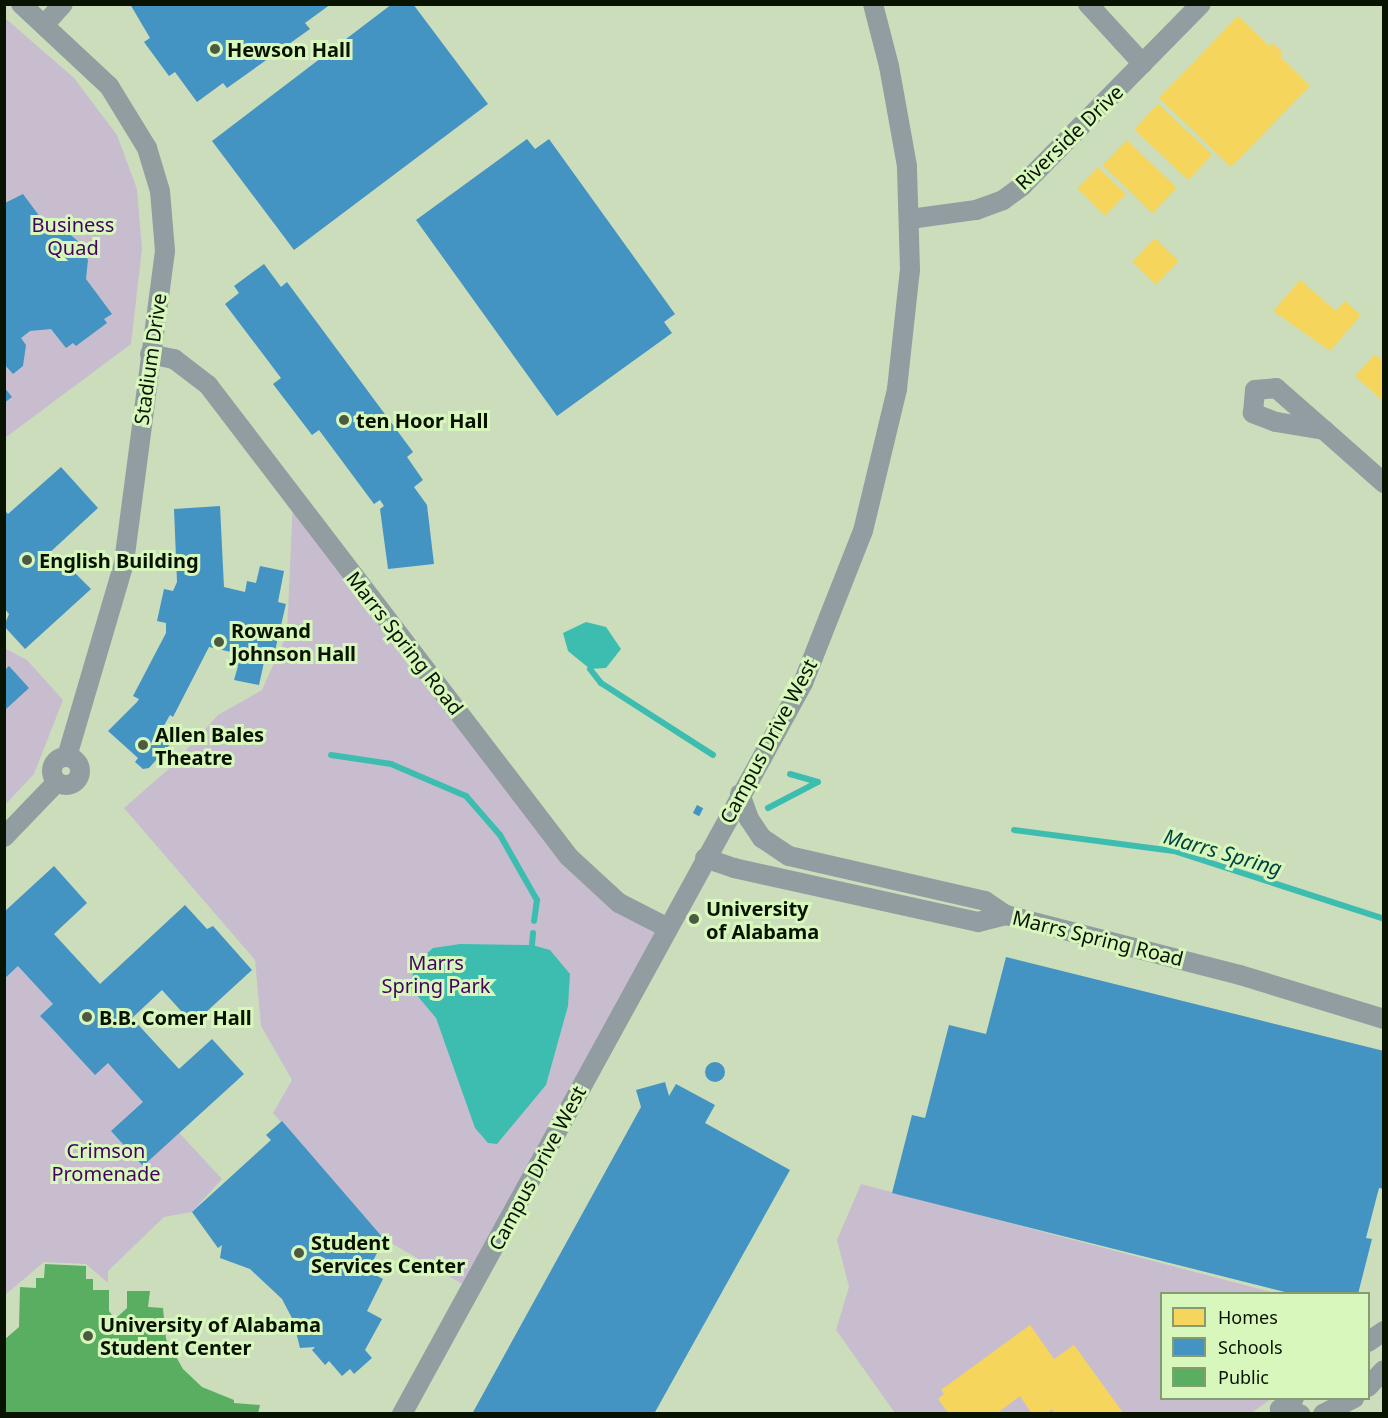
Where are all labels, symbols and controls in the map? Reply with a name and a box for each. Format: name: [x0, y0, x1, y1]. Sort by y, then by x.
place label: Hewson Hall: [227, 37, 351, 61]
marker: Hewson Hall: [208, 42, 222, 56]
street label: Riverside Drive: [1010, 80, 1128, 194]
park label: Business Quad: [32, 212, 114, 259]
street label: Stadium Drive: [129, 292, 171, 426]
place label: ten Hoor Hall: [356, 408, 488, 432]
marker: ten Hoor Hall: [337, 413, 351, 427]
place label: English Building: [39, 548, 199, 572]
marker: English Building: [20, 553, 34, 567]
street label: Marrs Spring Road: [342, 567, 468, 719]
place label: Rowand Johnson Hall: [231, 618, 356, 665]
marker: Rowand Johnson Hall: [212, 635, 226, 649]
street label: Campus Drive West: [714, 655, 822, 827]
place label: Allen Bales Theatre: [155, 722, 264, 769]
marker: Allen Bales Theatre: [136, 738, 150, 752]
water label: Marrs Spring: [1161, 823, 1285, 881]
place label: University of Alabama: [706, 896, 819, 943]
street label: Marrs Spring Road: [1010, 905, 1186, 971]
marker: University of Alabama: [687, 912, 701, 926]
park label: Marrs Spring Park: [382, 950, 490, 997]
place label: B.B. Comer Hall: [99, 1005, 252, 1029]
marker: B.B. Comer Hall: [80, 1010, 94, 1024]
street label: Campus Drive West: [483, 1082, 591, 1254]
park label: Crimson Promenade: [51, 1139, 161, 1186]
place label: Student Services Center: [311, 1230, 465, 1277]
marker: Student Services Center: [292, 1246, 306, 1260]
legend: [1160, 1292, 1370, 1400]
text: Homes: [1218, 1305, 1278, 1329]
place label: University of Alabama Student Center: [100, 1312, 321, 1359]
marker: University of Alabama Student Center: [81, 1329, 95, 1343]
text: Schools: [1218, 1335, 1283, 1359]
text: Public: [1218, 1365, 1269, 1389]

